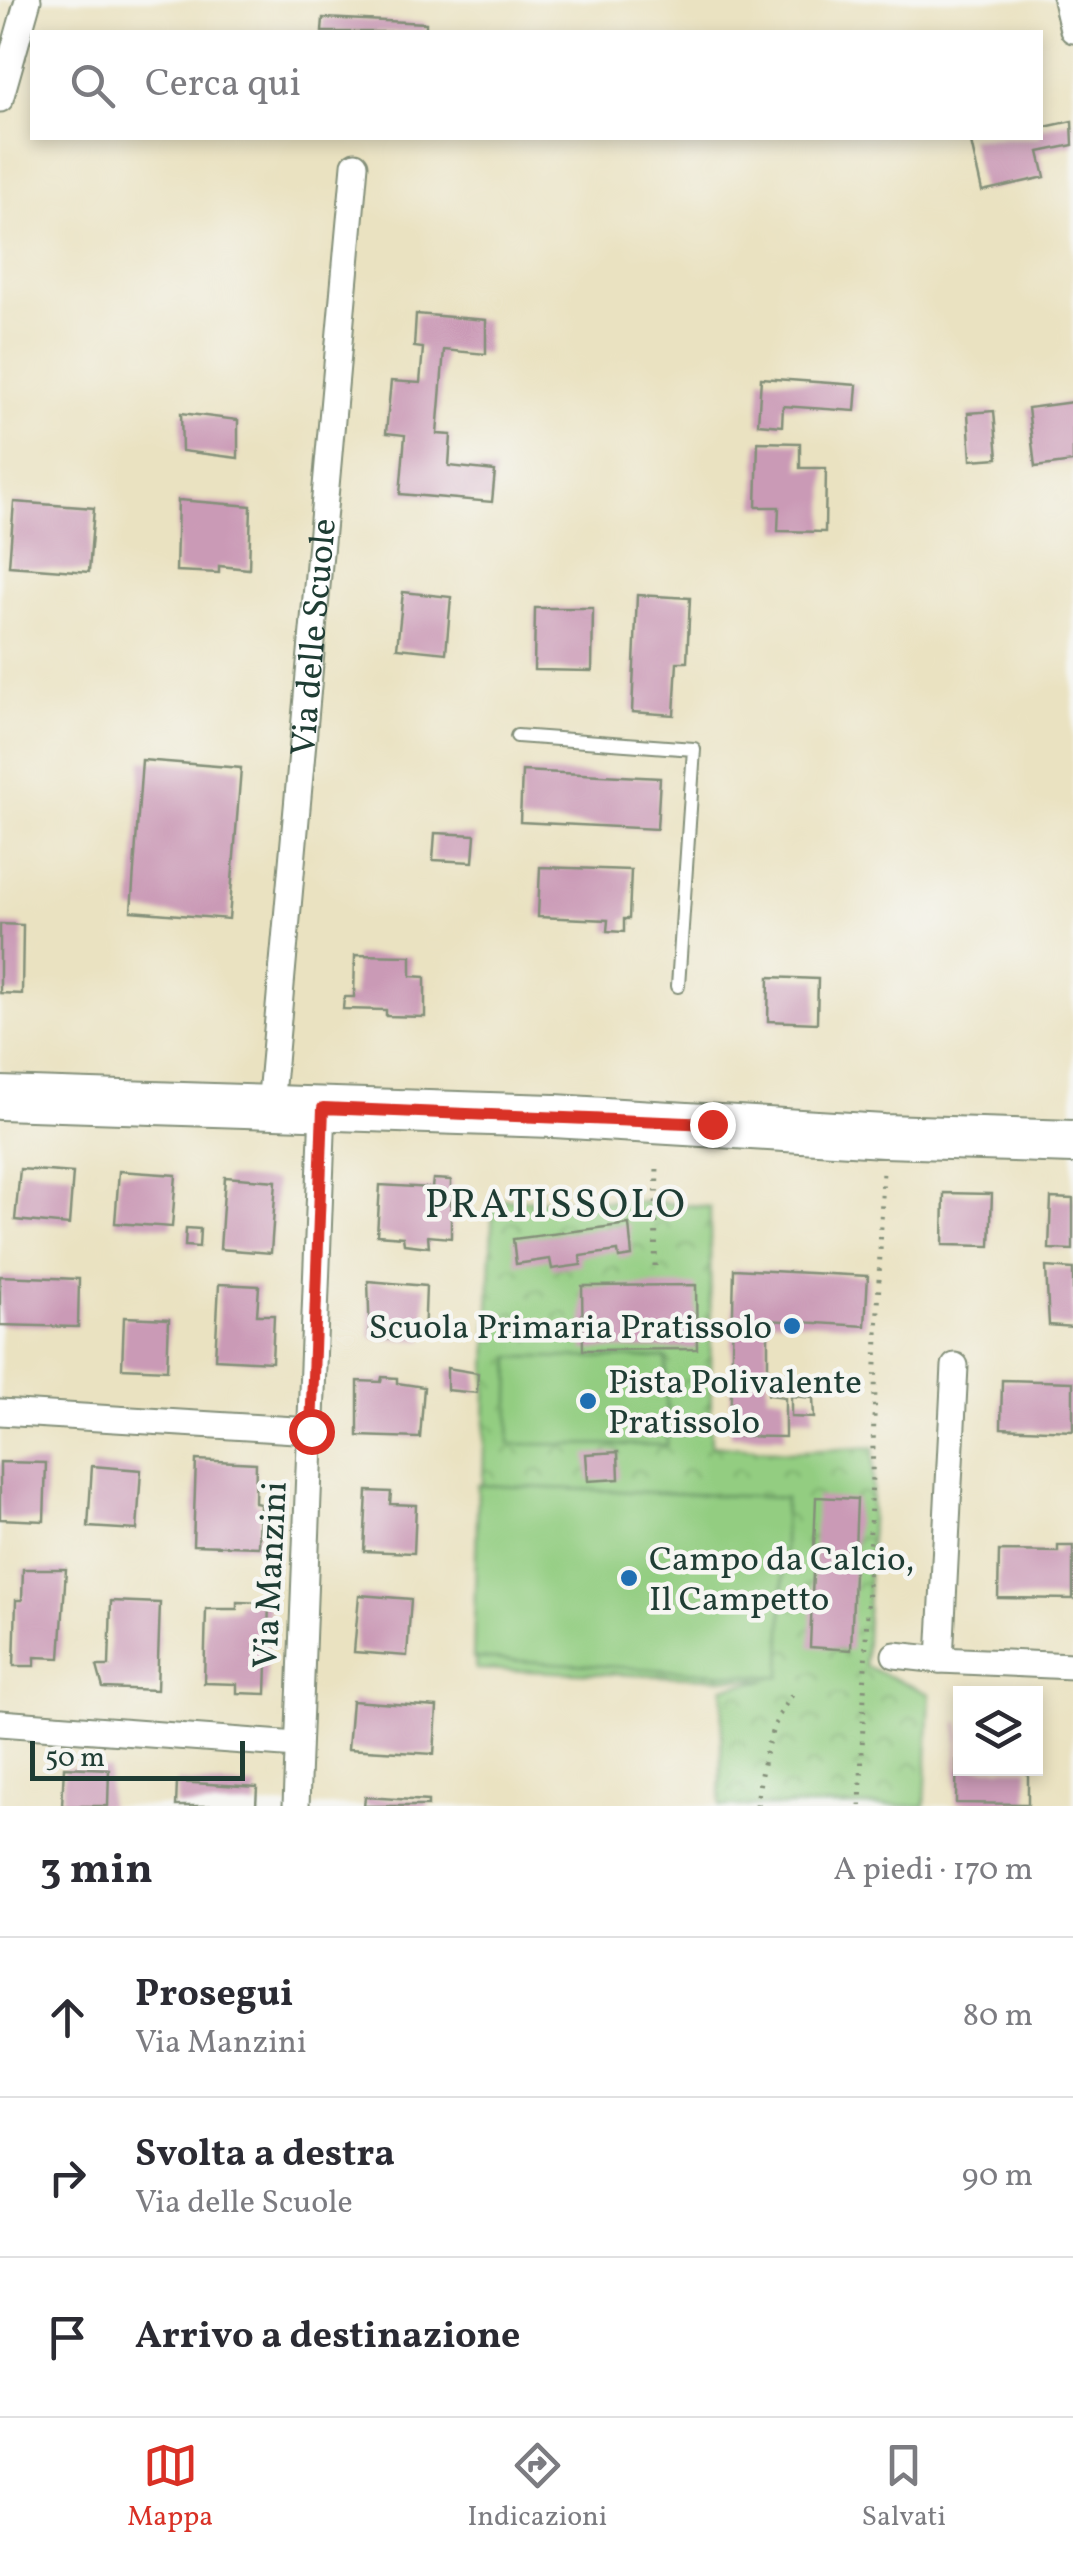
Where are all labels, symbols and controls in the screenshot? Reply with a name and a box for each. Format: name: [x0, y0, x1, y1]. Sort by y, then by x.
search box: [30, 30, 1043, 140]
icon: search: [65, 58, 120, 113]
text: Cerca qui: [145, 59, 301, 112]
street label: Via delle Scuole: [281, 516, 350, 758]
route end: [690, 1102, 736, 1148]
district label: PRATISSOLO: [425, 1179, 687, 1235]
place label: Scuola Primaria Pratissolo: [369, 1305, 772, 1353]
marker: Scuola Primaria Pratissolo: [781, 1315, 803, 1337]
place label: Pista Polivalente Pratissolo: [608, 1360, 862, 1448]
marker: Pista Polivalente Pratissolo: [577, 1390, 599, 1412]
route start: [289, 1409, 335, 1455]
street label: Via Manzini: [243, 1480, 301, 1670]
place label: Campo da Calcio, Il Campetto: [649, 1537, 914, 1625]
marker: Campo da Calcio, Il Campetto: [618, 1567, 640, 1589]
map controls: [953, 1686, 1043, 1776]
button: layers: [953, 1686, 1043, 1776]
scale bar: [30, 1736, 245, 1780]
text: 50 m: [45, 1739, 105, 1778]
text: 3 min: [40, 1842, 153, 1901]
text: A piedi · 170 m: [834, 1849, 1033, 1893]
text: Prosegui: [135, 1969, 294, 2022]
icon: ahead: [40, 1990, 95, 2045]
text: 80 m: [963, 1995, 1033, 2039]
text: Via Manzini: [135, 2022, 307, 2066]
text: Svolta a destra: [135, 2129, 395, 2182]
icon: right: [40, 2150, 95, 2205]
text: 90 m: [962, 2155, 1033, 2199]
text: Via delle Scuole: [135, 2182, 353, 2226]
icon: arrive: [40, 2310, 95, 2365]
text: Arrivo a destinazione: [135, 2311, 520, 2364]
tab: Mappa: [127, 2438, 213, 2537]
tab: Indicazioni: [467, 2438, 607, 2537]
tab: Salvati: [862, 2438, 946, 2537]

